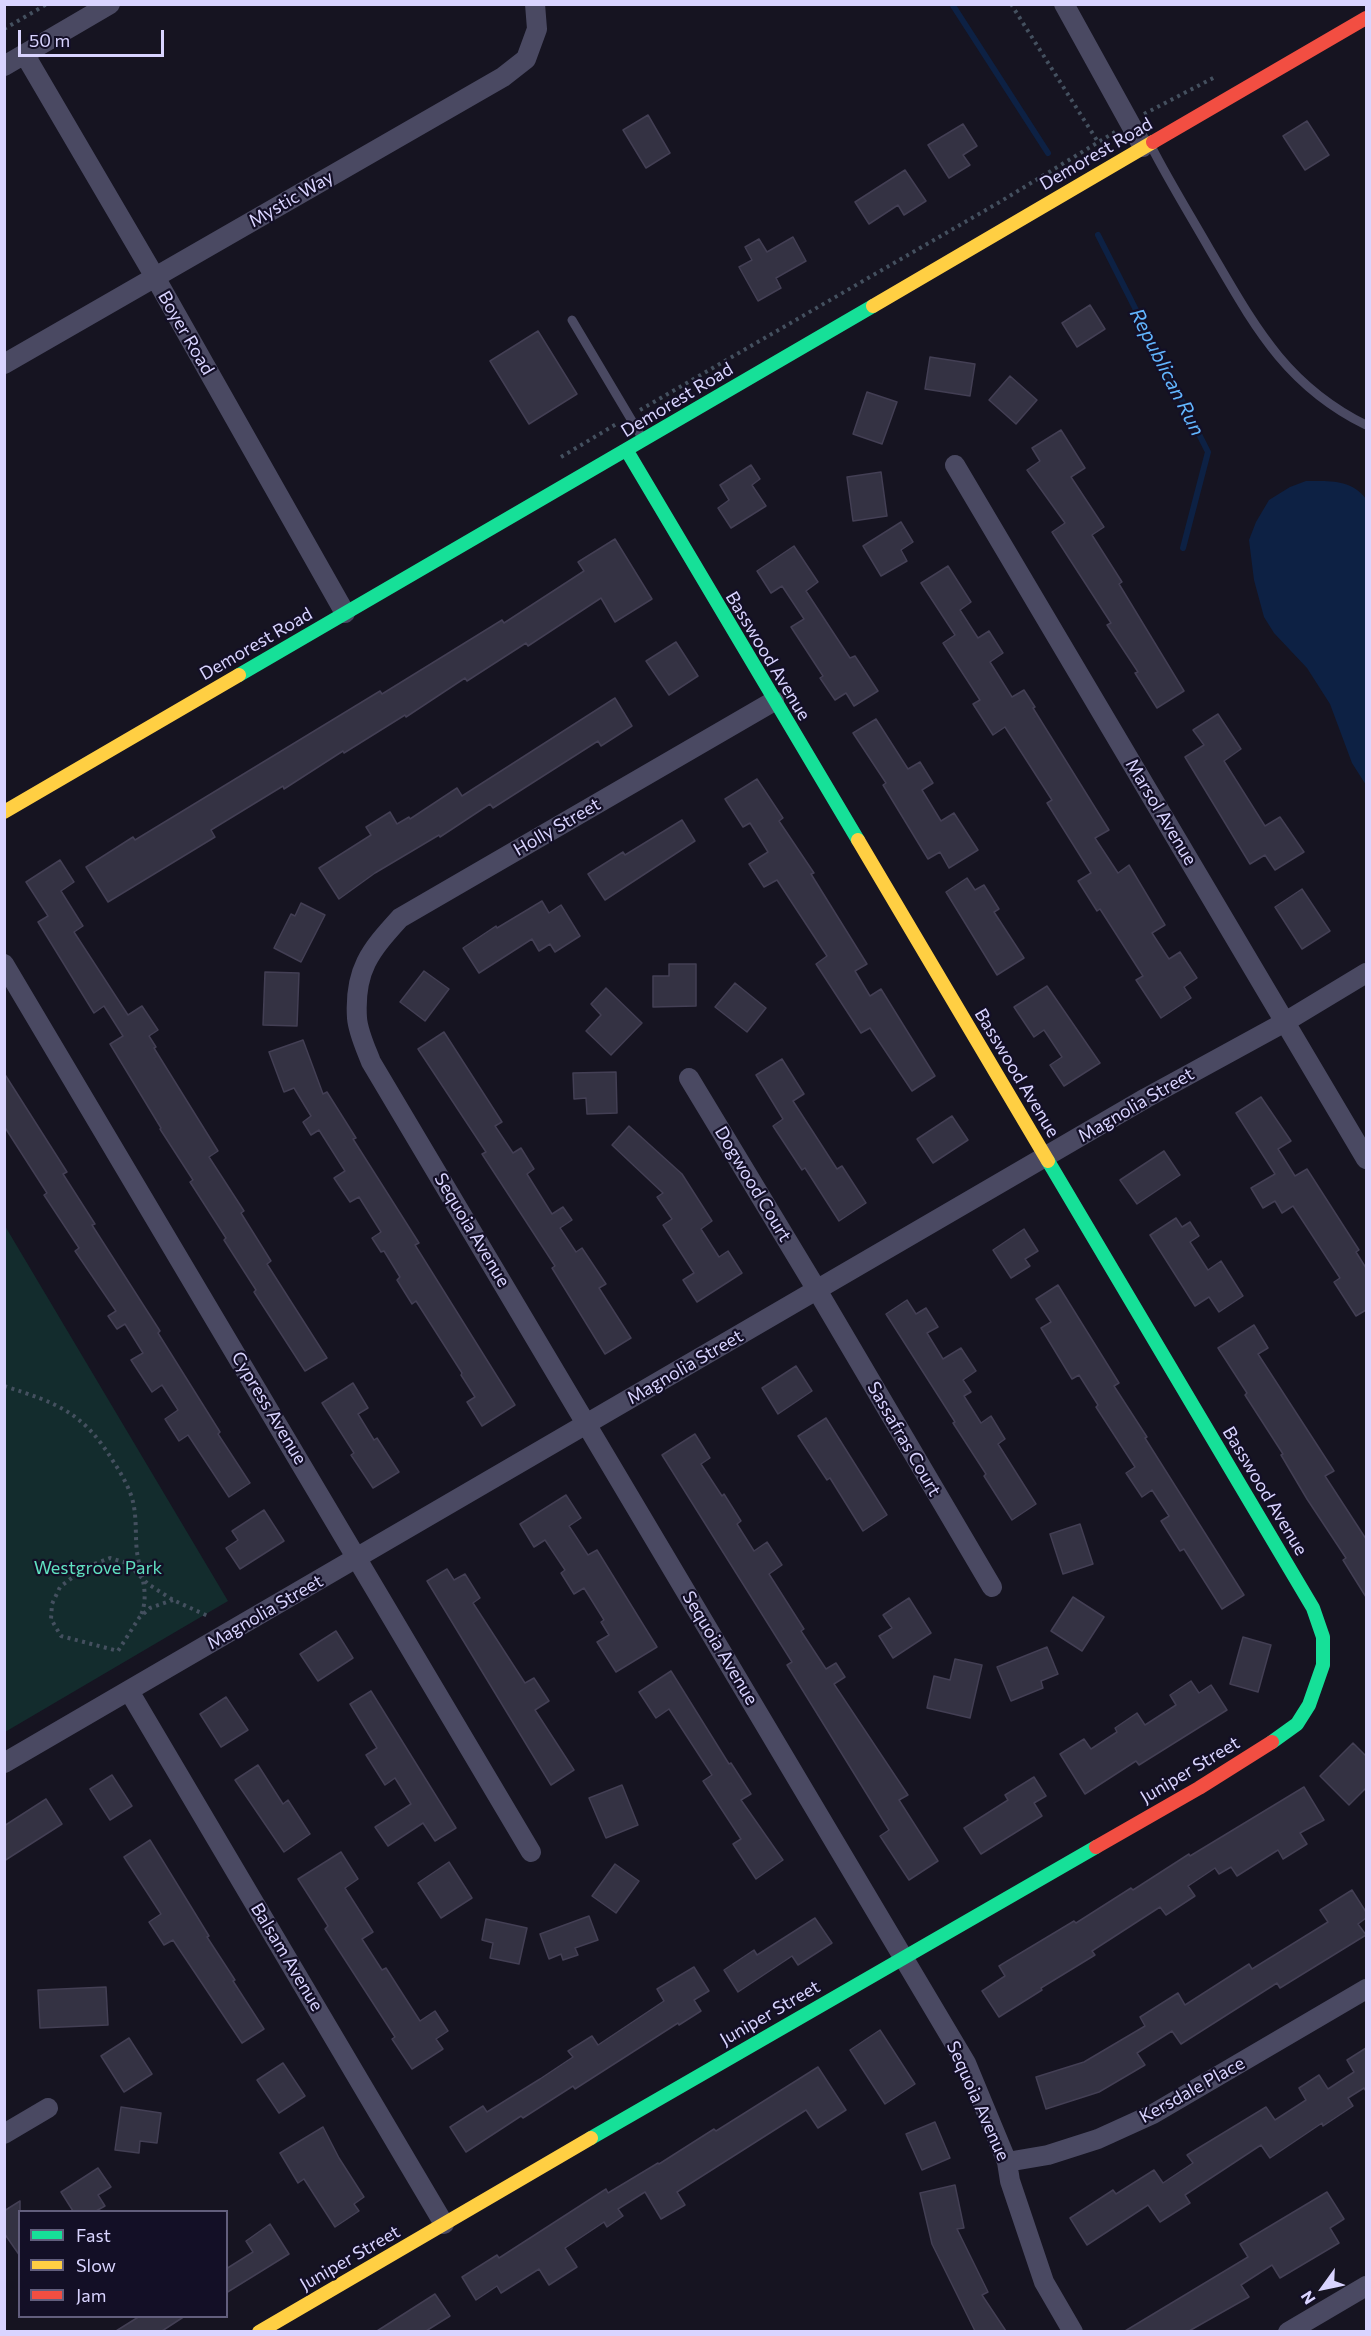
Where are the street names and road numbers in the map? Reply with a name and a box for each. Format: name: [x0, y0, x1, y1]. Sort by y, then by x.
street label: Demorest Road: [1036, 113, 1156, 195]
street label: Mystic Way: [245, 166, 337, 232]
street label: Boyer Road: [153, 287, 219, 379]
street label: Demorest Road: [617, 358, 737, 442]
street label: Basswood Avenue: [721, 588, 815, 724]
street label: Demorest Road: [196, 603, 316, 685]
street label: Marsol Avenue: [1121, 755, 1201, 869]
street label: Holly Street: [510, 793, 604, 861]
street label: Basswood Avenue: [970, 1005, 1064, 1141]
street label: Magnolia Street: [1074, 1063, 1198, 1147]
street label: Dogwood Court: [710, 1122, 796, 1246]
street label: Sequoia Avenue: [430, 1169, 514, 1291]
street label: Magnolia Street: [623, 1325, 747, 1409]
street label: Cypress Avenue: [227, 1348, 311, 1468]
street label: Sassafras Court: [862, 1378, 946, 1500]
street label: Basswood Avenue: [1218, 1423, 1312, 1559]
street label: Magnolia Street: [203, 1570, 327, 1654]
street label: Sequoia Avenue: [678, 1587, 762, 1709]
street label: Juniper Street: [1136, 1732, 1244, 1808]
street label: Balsam Avenue: [246, 1899, 328, 2015]
street label: Juniper Street: [716, 1976, 824, 2050]
street label: Sequoia Avenue: [942, 2038, 1014, 2164]
street label: Kersdale Place: [1136, 2052, 1248, 2128]
street label: Juniper Street: [296, 2221, 404, 2295]

